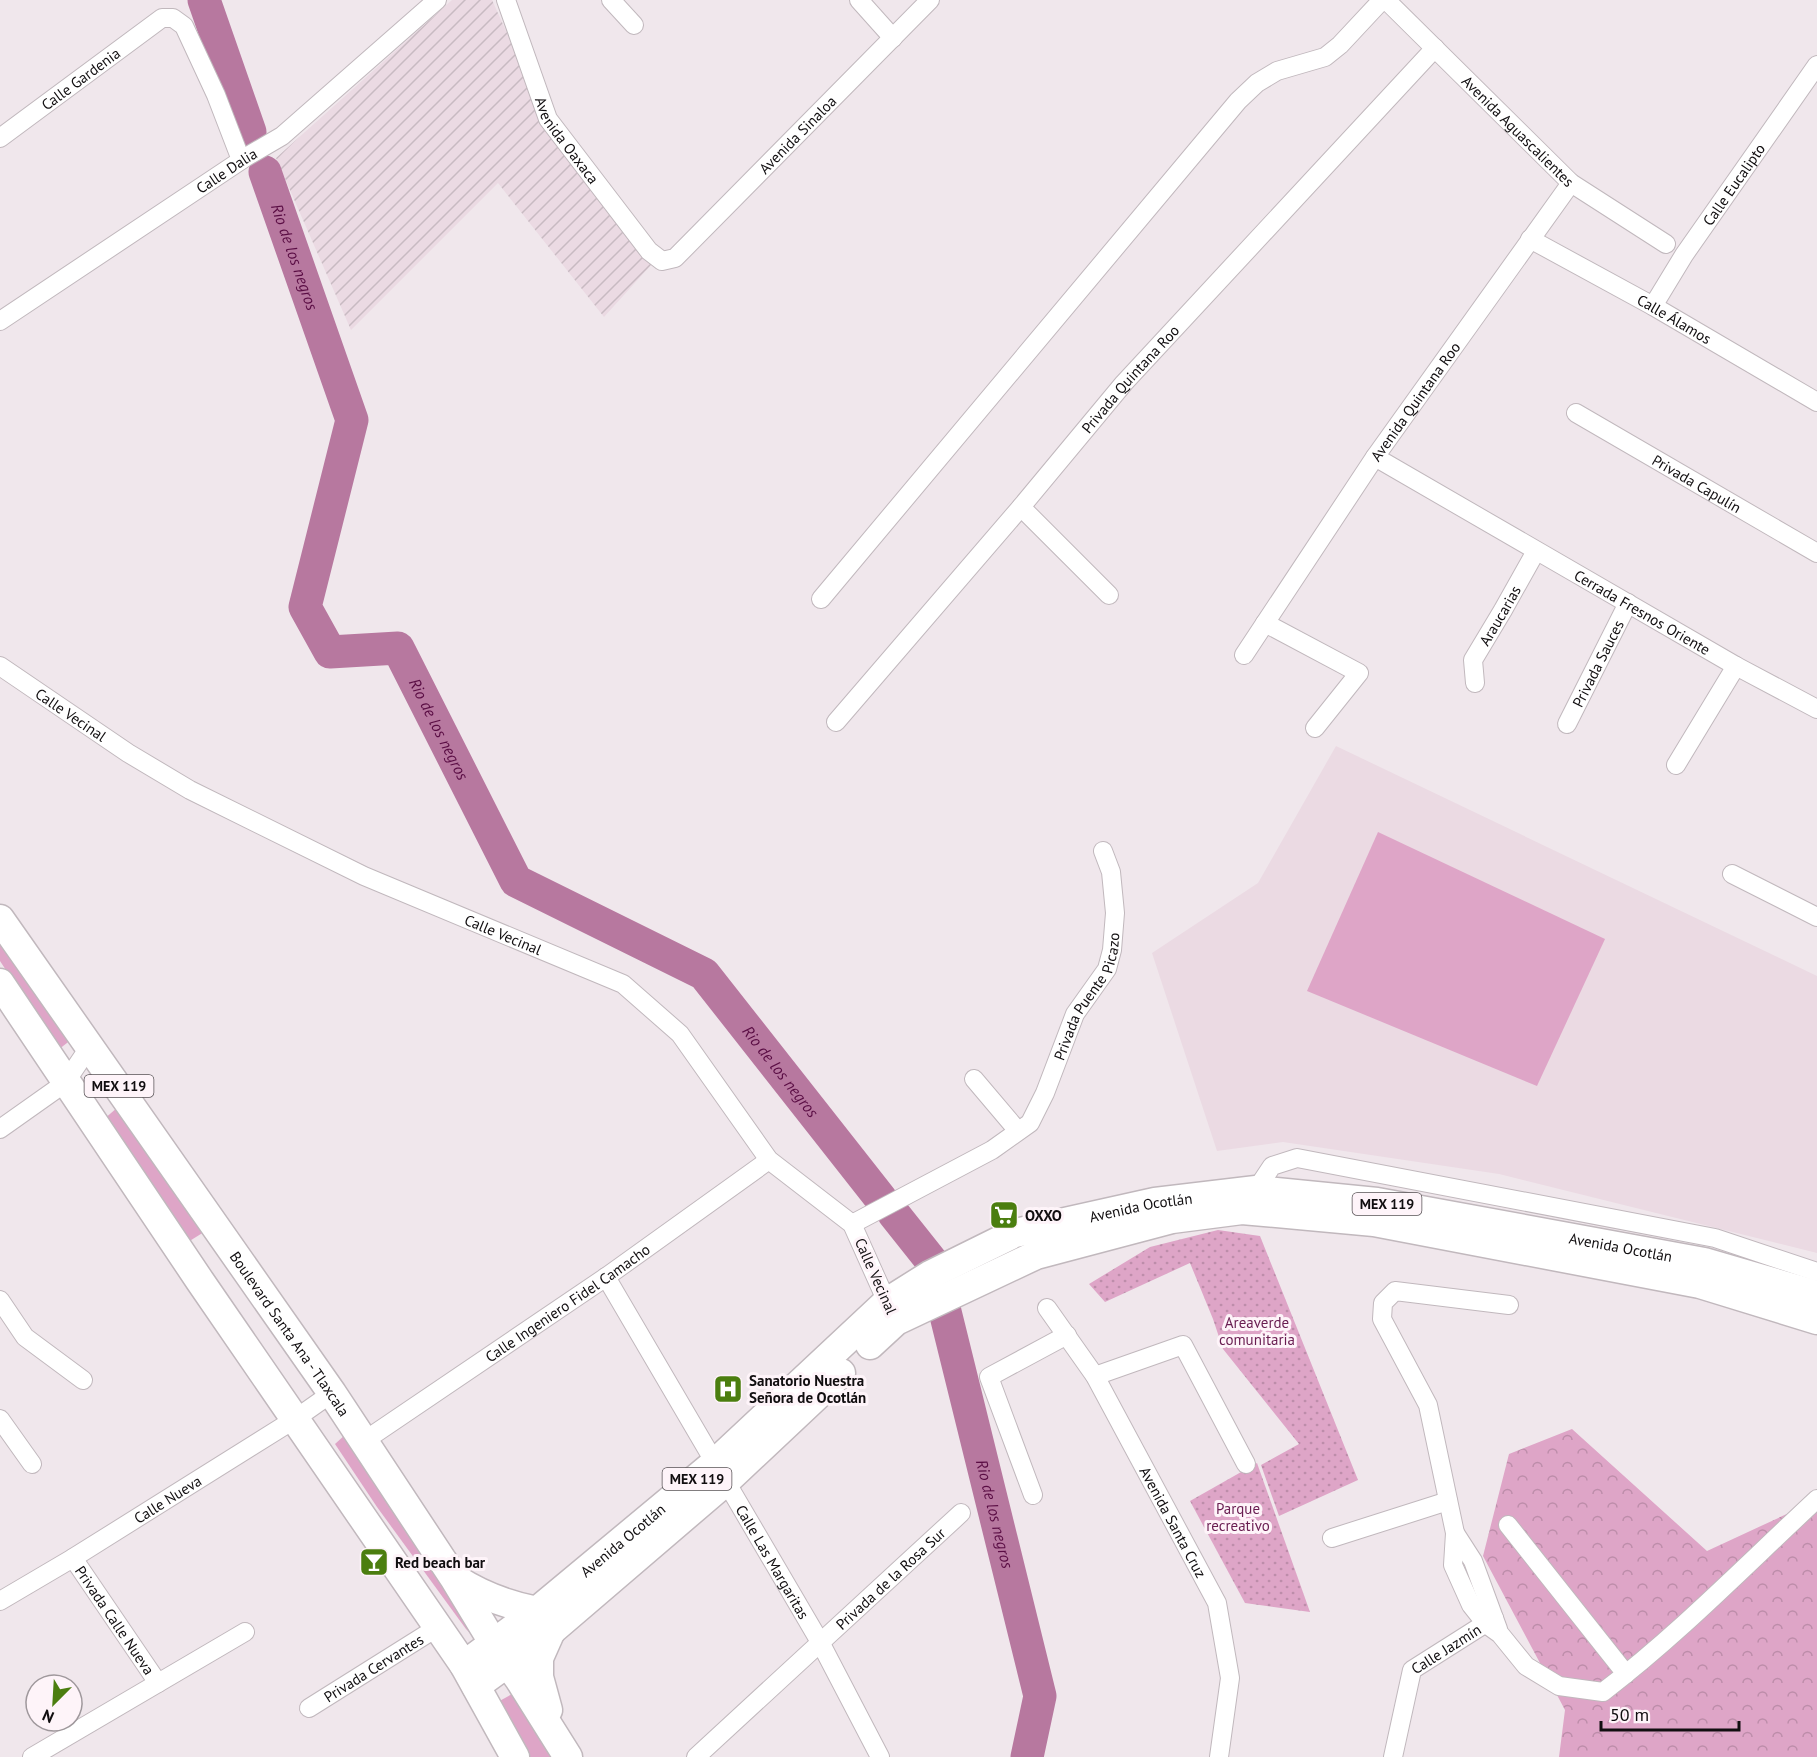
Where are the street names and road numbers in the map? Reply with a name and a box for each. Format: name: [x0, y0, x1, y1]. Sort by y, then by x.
street label: Calle Gardenia: [37, 43, 124, 114]
street label: Avenida Aguascalientes: [1458, 71, 1578, 190]
street label: Avenida Sinaloa: [754, 91, 840, 177]
street label: Avenida Oaxaca: [531, 94, 603, 187]
street label: Calle Eucalipto: [1698, 139, 1769, 229]
street label: Calle Dalia: [192, 143, 260, 197]
street label: Calle Álamos: [1634, 290, 1715, 348]
street label: Privada Quintana Roo: [1077, 321, 1183, 437]
street label: Avenida Quintana Roo: [1366, 338, 1464, 464]
street label: Privada Capulín: [1649, 450, 1745, 517]
street label: Cerrada Fresnos Oriente: [1571, 565, 1714, 659]
street label: Araucarias: [1474, 582, 1524, 649]
street label: Privada Sauces: [1568, 617, 1628, 710]
street label: Calle Vecinal: [32, 684, 111, 746]
street label: Calle Vecinal: [462, 910, 545, 959]
street label: Privada Puente Picazo: [1049, 932, 1123, 1063]
road number: MEX 119: [84, 1075, 154, 1097]
street label: Avenida Ocotlán: [1087, 1188, 1193, 1226]
road number: MEX 119: [1352, 1193, 1422, 1215]
street label: Avenida Ocotlán: [1568, 1228, 1674, 1266]
street label: Calle Vecinal: [851, 1235, 902, 1318]
street label: Calle Ingeniero Fidel Camacho: [481, 1239, 653, 1366]
street label: Boulevard Santa Ana - Tlaxcala: [226, 1247, 354, 1420]
street label: Avenida Santa Cruz: [1136, 1463, 1211, 1581]
road number: MEX 119: [662, 1468, 732, 1490]
street label: Calle Nueva: [130, 1471, 205, 1527]
street label: Avenida Ocotlán: [576, 1499, 669, 1581]
street label: Calle Las Margaritas: [732, 1501, 814, 1622]
street label: Privada de la Rosa Sur: [832, 1523, 949, 1633]
street label: Privada Calle Nueva: [71, 1562, 159, 1678]
street label: Calle Jazmín: [1407, 1619, 1484, 1678]
street label: Privada Cervantes: [320, 1629, 427, 1706]

